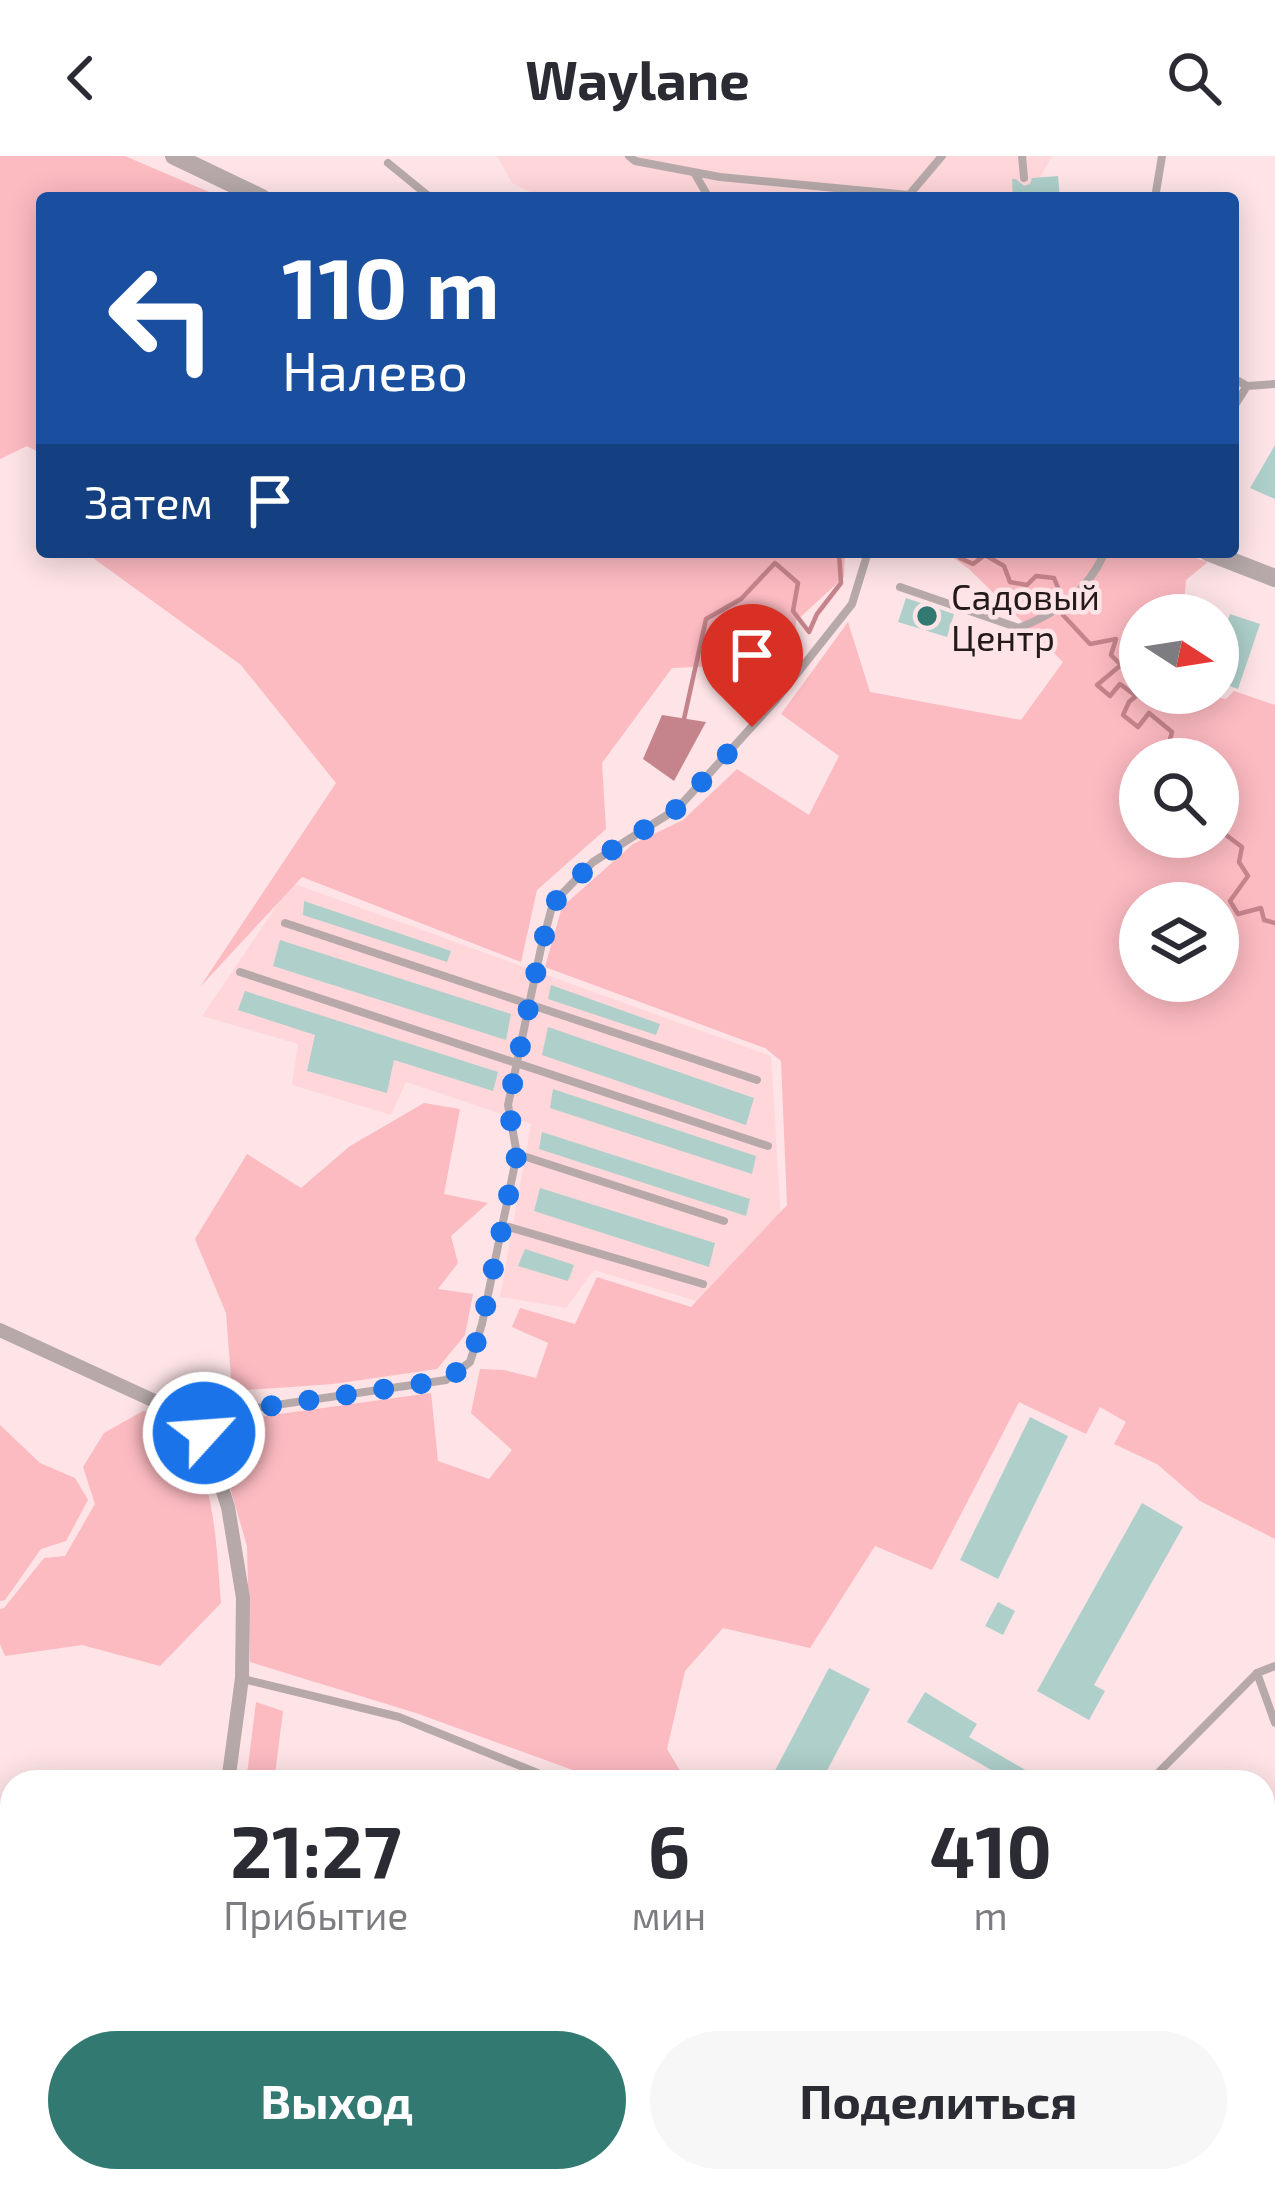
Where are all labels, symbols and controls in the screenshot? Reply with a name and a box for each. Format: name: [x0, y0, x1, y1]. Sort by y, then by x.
icon: back: [48, 45, 114, 111]
icon: search: [1161, 45, 1227, 111]
text: Waylane: [525, 46, 750, 111]
text: 110 m: [282, 235, 500, 336]
icon: left: [84, 240, 240, 396]
text: Налево: [282, 337, 468, 402]
icon: arrive: [237, 468, 303, 534]
text: Затем: [84, 474, 213, 528]
place label: Садовый Центр: [951, 574, 1100, 658]
north arrow: [1119, 594, 1239, 714]
map controls: [1119, 594, 1239, 1002]
marker: Садовый Центр: [914, 603, 940, 629]
pin: [701, 604, 803, 727]
icon: arrive: [719, 622, 785, 688]
button: search: [1119, 738, 1239, 858]
button: layers: [1119, 882, 1239, 1002]
position arrow: [141, 1370, 267, 1496]
text: 21:27: [230, 1806, 401, 1892]
text: 6: [648, 1806, 690, 1892]
text: 410: [929, 1806, 1052, 1892]
text: Прибытие: [223, 1891, 408, 1938]
text: мин: [632, 1891, 706, 1938]
text: m: [974, 1891, 1008, 1938]
button: Выход: [48, 2031, 626, 2169]
button: Поделиться: [650, 2031, 1227, 2169]

